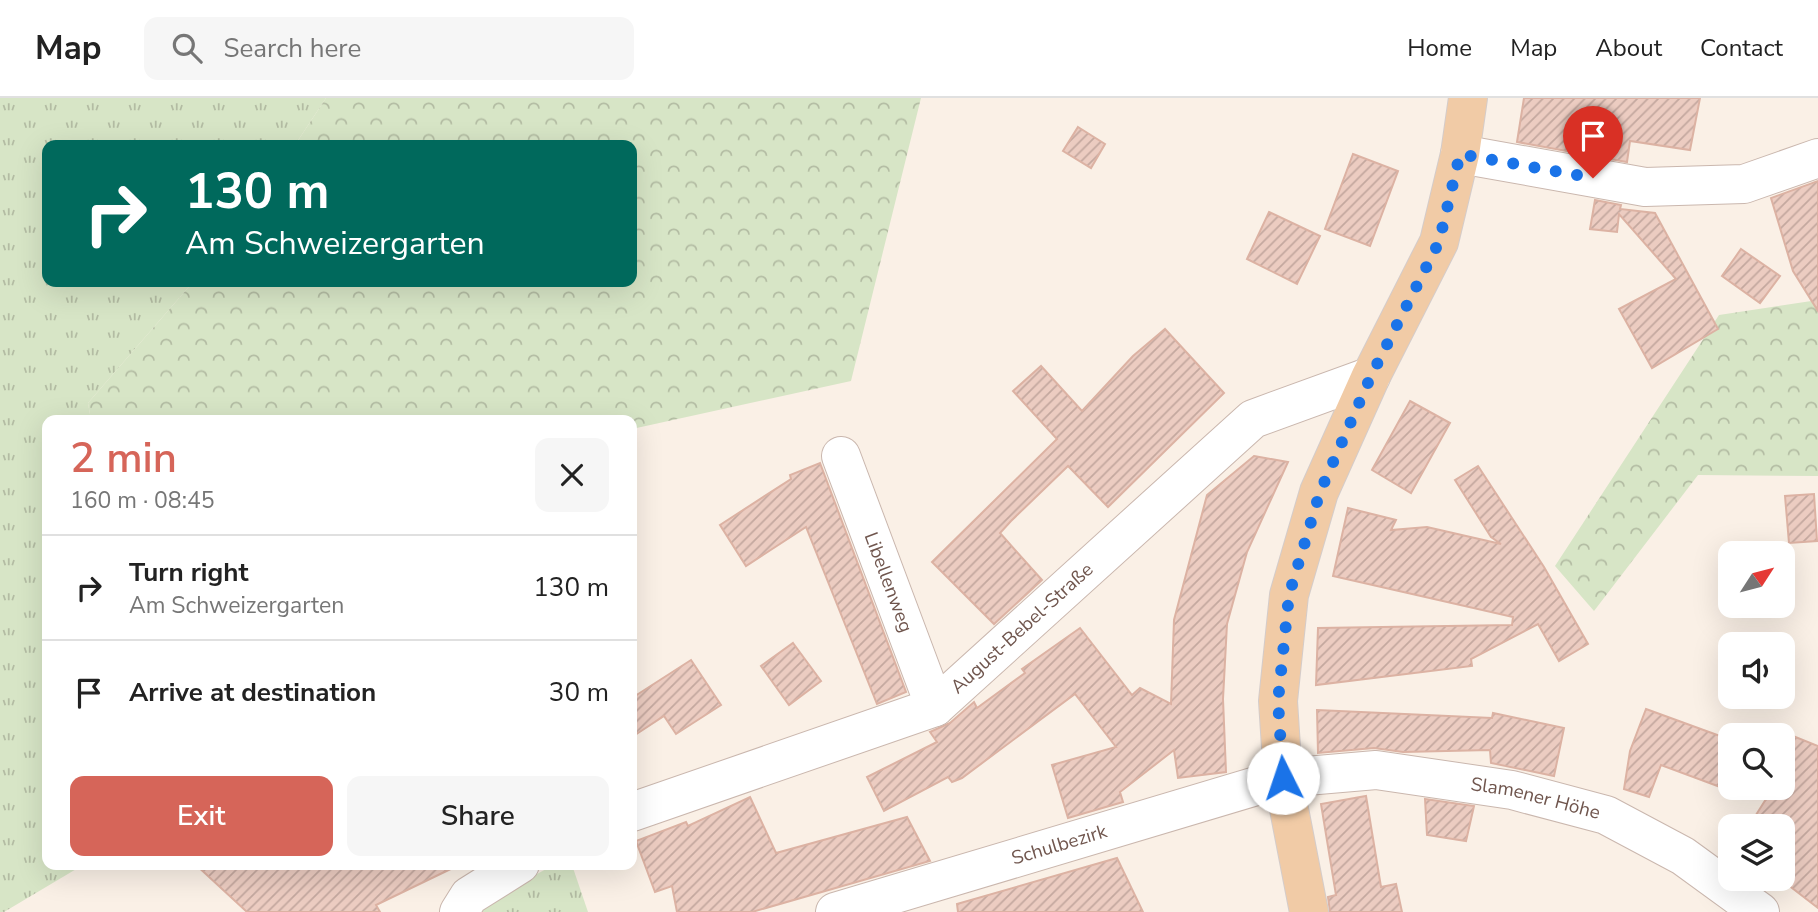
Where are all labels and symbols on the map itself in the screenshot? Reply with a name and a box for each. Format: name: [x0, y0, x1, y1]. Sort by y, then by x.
pin: [1563, 106, 1623, 178]
street label: Libellenweg: [858, 529, 919, 636]
north arrow: [1718, 541, 1796, 618]
street label: August-Bebel-Straße: [945, 557, 1099, 700]
position arrow: [1246, 741, 1320, 815]
street label: Slamener Höhe: [1469, 771, 1603, 826]
street label: Schulbezirk: [1008, 818, 1110, 871]

